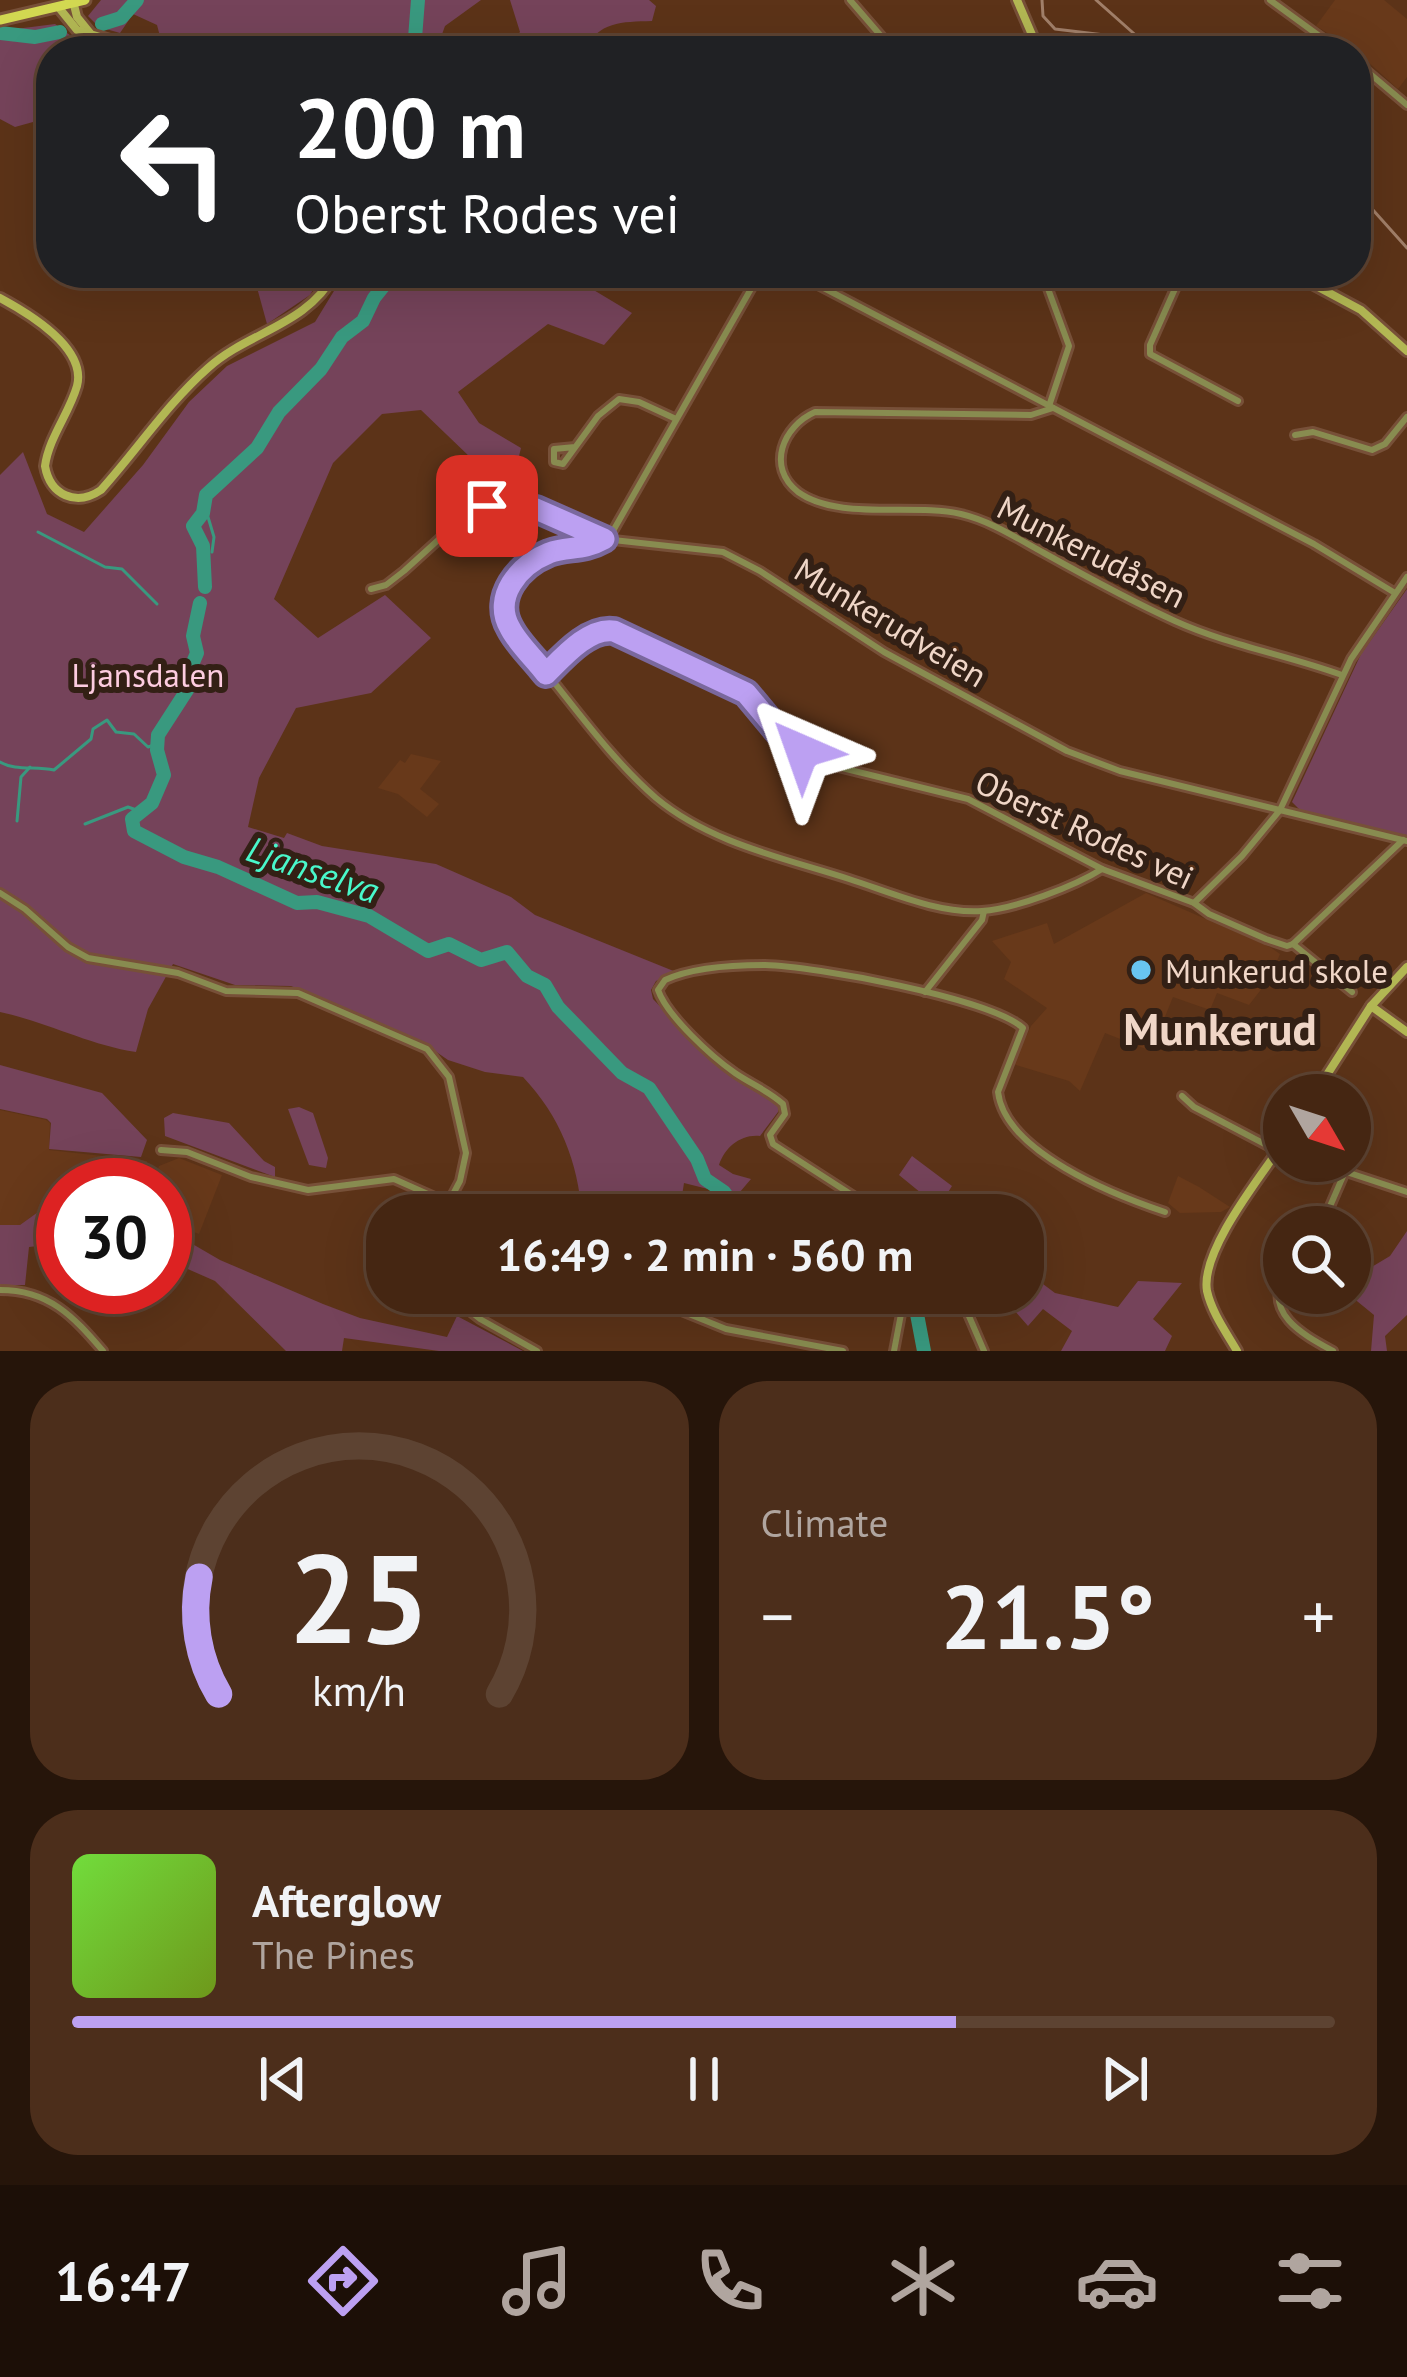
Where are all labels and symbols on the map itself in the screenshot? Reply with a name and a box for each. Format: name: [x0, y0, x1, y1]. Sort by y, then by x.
pin: [436, 455, 538, 557]
street label: Munkerudåsen: [990, 485, 1194, 617]
street label: Munkerudveien: [787, 548, 995, 696]
park label: Ljansdalen: [72, 653, 224, 696]
position arrow: [739, 688, 865, 814]
street label: Oberst Rodes vei: [969, 760, 1201, 898]
water label: Ljanselva: [241, 825, 386, 914]
place label: Munkerud skole: [1165, 949, 1388, 992]
marker: Munkerud skole: [1128, 957, 1154, 983]
district label: Munkerud: [1123, 999, 1317, 1057]
north arrow: [1263, 1074, 1371, 1182]
speed limit sign: 30: [36, 1158, 192, 1314]

